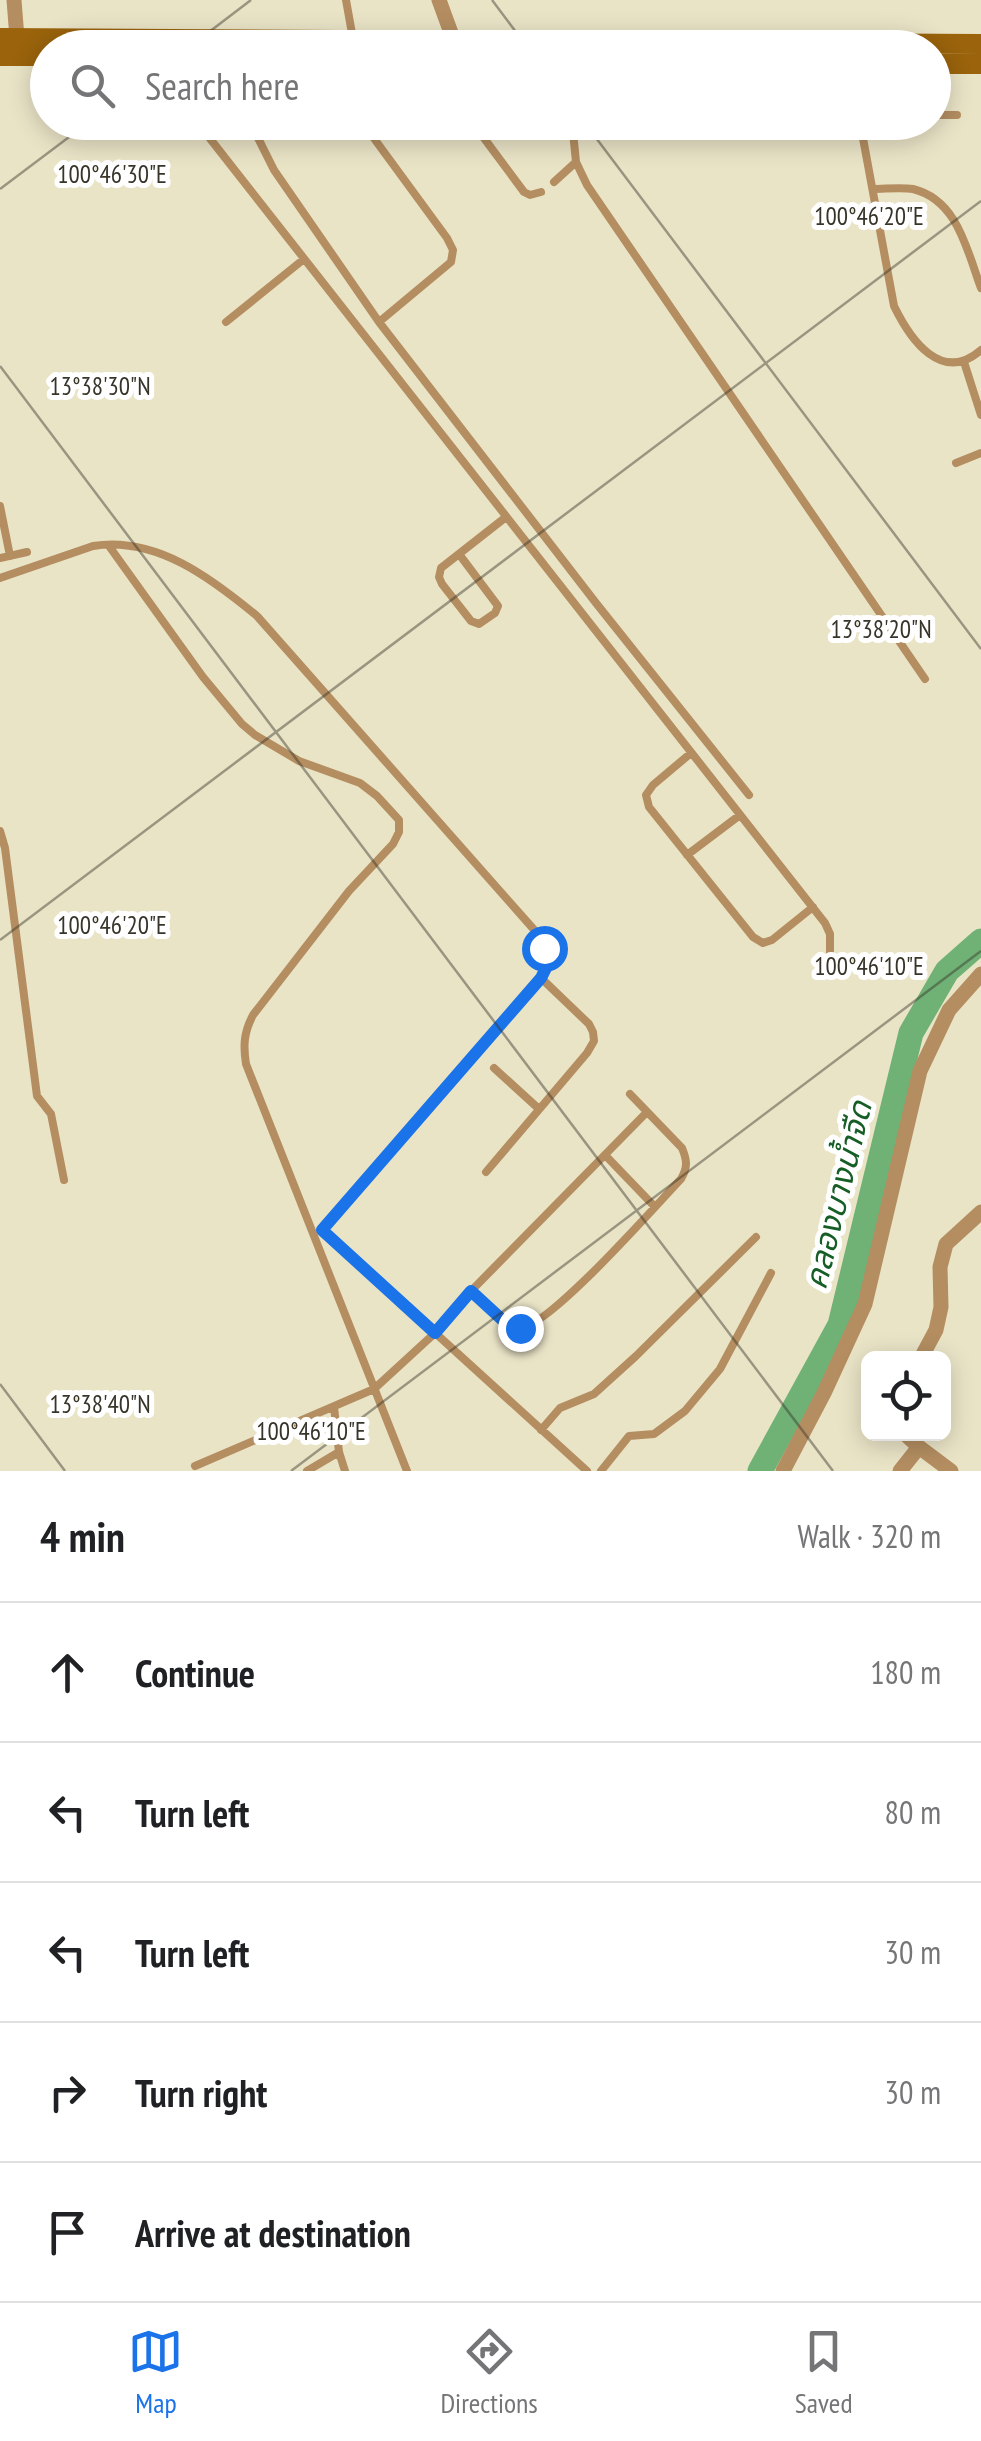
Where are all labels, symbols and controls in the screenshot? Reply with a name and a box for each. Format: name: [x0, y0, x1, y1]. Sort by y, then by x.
search box: [30, 30, 951, 140]
icon: search: [65, 58, 120, 113]
text: Search here: [145, 61, 299, 110]
text: 100°46'30"E: [57, 158, 167, 190]
text: 100°46'20"E: [814, 200, 924, 232]
text: 13°38'30"N: [49, 370, 151, 402]
text: 13°38'20"N: [830, 613, 932, 645]
text: 100°46'20"E: [57, 909, 167, 941]
route start: [522, 926, 568, 972]
text: 100°46'10"E: [814, 950, 924, 982]
water label: คลองบางน้ำจืด: [793, 1095, 881, 1293]
route end: [498, 1306, 544, 1352]
map controls: [861, 1351, 951, 1441]
button: locate: [861, 1351, 951, 1441]
text: 13°38'40"N: [49, 1388, 151, 1420]
text: 100°46'10"E: [256, 1415, 366, 1447]
text: 4 min: [40, 1509, 125, 1564]
text: Walk · 320 m: [797, 1515, 941, 1557]
icon: ahead: [40, 1645, 95, 1700]
text: Continue: [135, 1648, 255, 1697]
text: 180 m: [870, 1651, 941, 1693]
icon: left: [40, 1785, 95, 1840]
text: Turn left: [135, 1788, 249, 1837]
text: 80 m: [885, 1791, 941, 1833]
icon: left: [40, 1925, 95, 1980]
text: Turn left: [135, 1928, 249, 1977]
text: 30 m: [885, 1931, 941, 1973]
icon: right: [40, 2065, 95, 2120]
text: Turn right: [135, 2068, 267, 2117]
text: 30 m: [885, 2071, 941, 2113]
icon: arrive: [40, 2205, 95, 2260]
text: Arrive at destination: [135, 2208, 411, 2257]
tab: Map: [128, 2324, 183, 2421]
tab: Directions: [440, 2324, 538, 2421]
tab: Saved: [795, 2324, 853, 2421]

